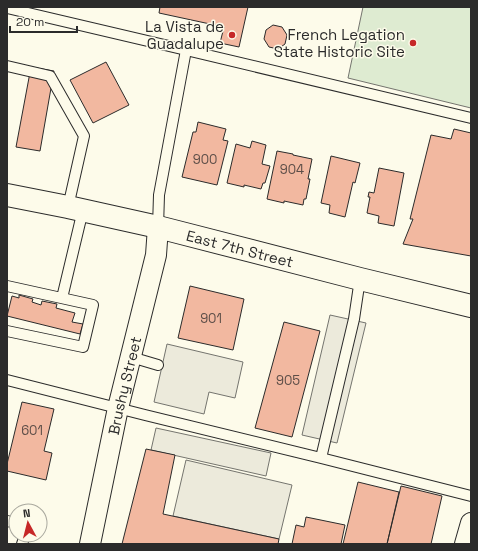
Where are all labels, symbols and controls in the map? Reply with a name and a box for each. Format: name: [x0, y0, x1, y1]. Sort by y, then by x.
scale bar: [10, 8, 77, 34]
text: 20 m: [16, 14, 44, 30]
place label: La Vista de Guadalupe: [145, 17, 224, 53]
place label: French Legation State Historic Site: [274, 25, 405, 61]
marker: La Vista de Guadalupe: [227, 30, 237, 40]
marker: French Legation State Historic Site: [408, 38, 418, 48]
house number: 900: [193, 151, 217, 168]
house number: 904: [280, 161, 304, 178]
street label: East 7th Street: [184, 225, 296, 271]
house number: 901: [200, 310, 222, 327]
street label: Brushy Street: [103, 334, 145, 437]
house number: 905: [276, 372, 300, 389]
house number: 601: [21, 422, 43, 439]
north arrow: [8, 503, 48, 543]
text: N: [22, 506, 31, 520]

